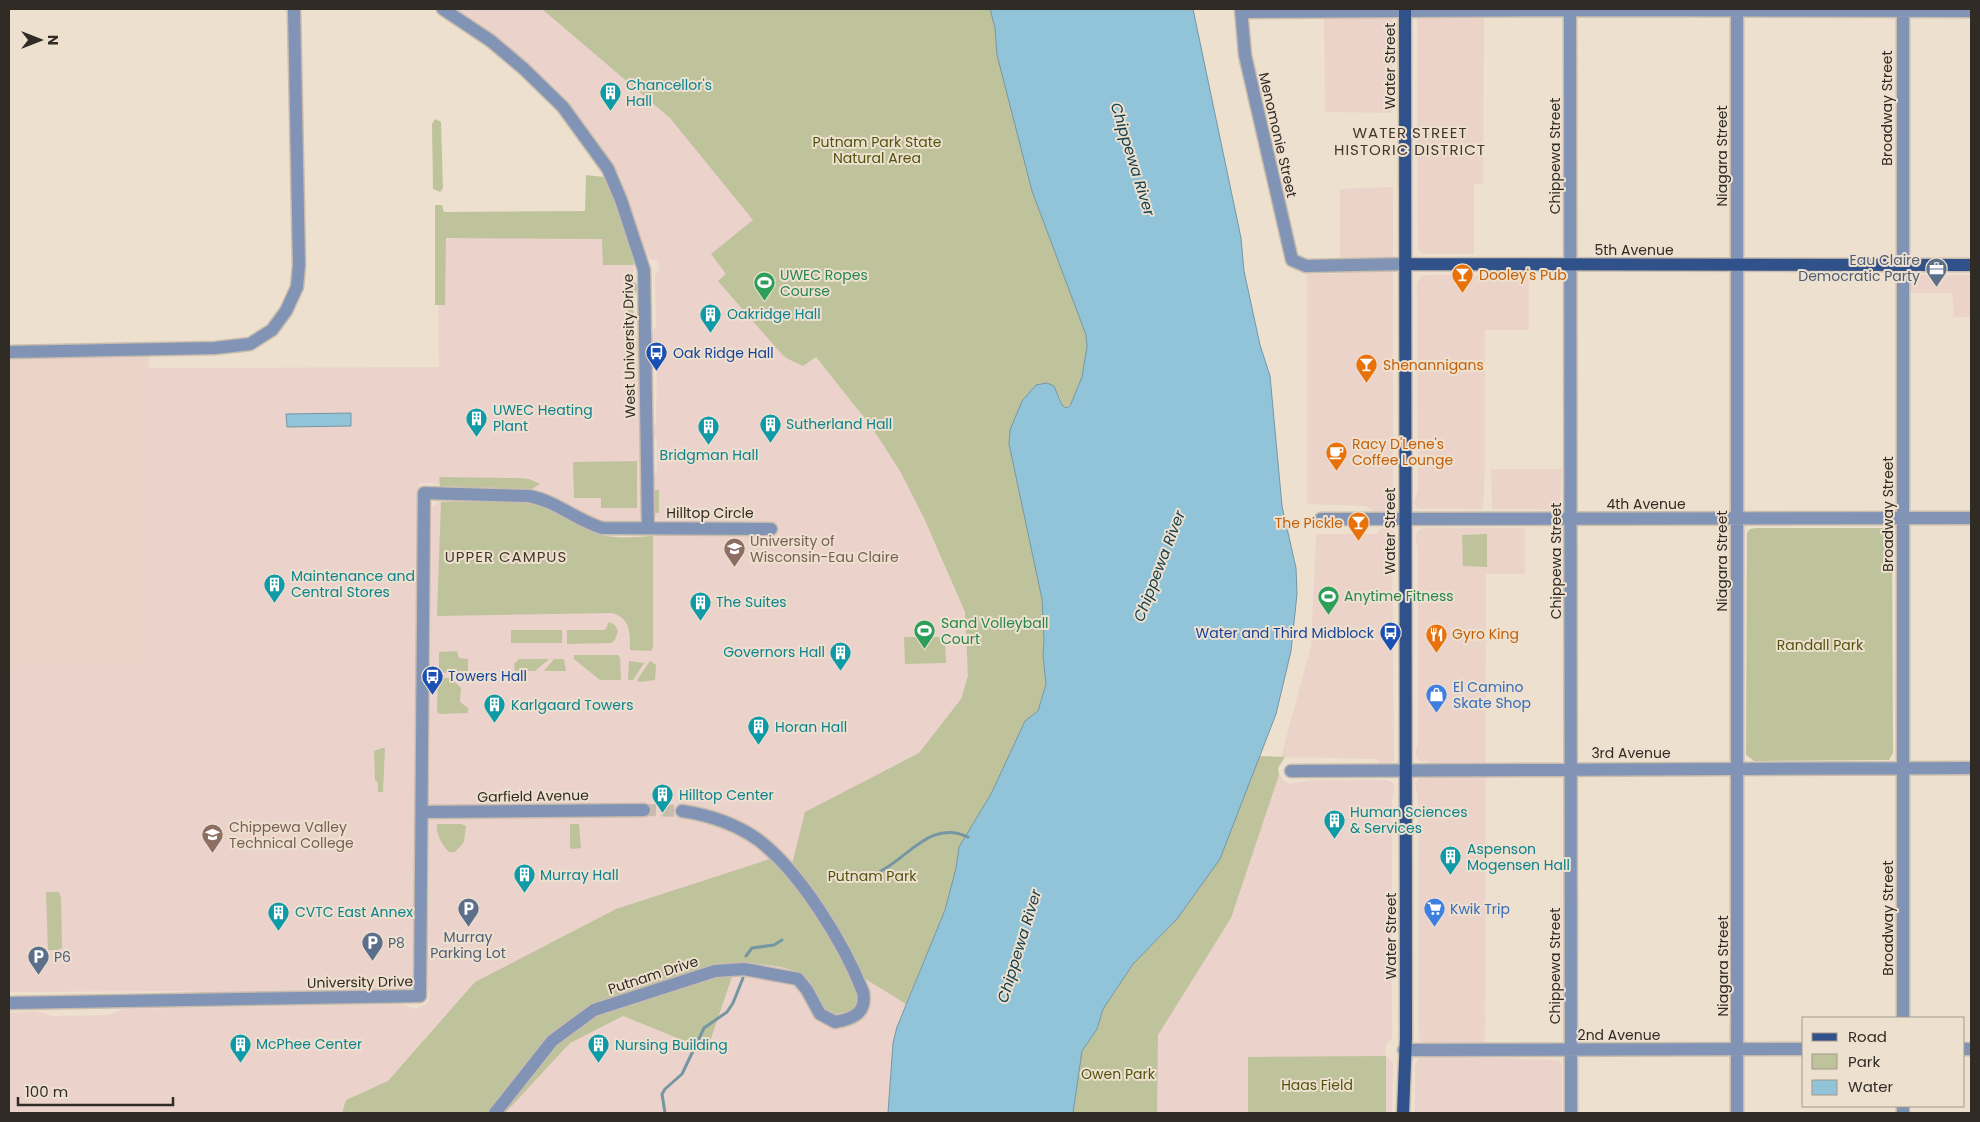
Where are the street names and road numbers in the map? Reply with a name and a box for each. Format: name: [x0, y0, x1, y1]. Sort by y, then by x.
street label: Water Street: [1380, 23, 1400, 109]
street label: Broadway Street: [1877, 50, 1897, 166]
street label: Menomonie Street: [1254, 70, 1302, 200]
street label: Chippewa Street: [1545, 98, 1565, 214]
street label: Niagara Street: [1712, 105, 1732, 207]
street label: 5th Avenue: [1594, 240, 1674, 260]
street label: West University Drive: [618, 273, 640, 418]
street label: Broadway Street: [1878, 456, 1898, 572]
street label: Water Street: [1380, 488, 1400, 574]
street label: 4th Avenue: [1606, 494, 1686, 514]
street label: Hilltop Circle: [666, 503, 754, 523]
street label: Chippewa Street: [1546, 503, 1566, 619]
street label: Niagara Street: [1712, 510, 1732, 612]
street label: 3rd Avenue: [1591, 743, 1671, 763]
street label: Garfield Avenue: [477, 785, 589, 807]
street label: Broadway Street: [1878, 860, 1898, 976]
street label: Water Street: [1381, 893, 1401, 979]
street label: Chippewa Street: [1545, 908, 1565, 1024]
street label: Niagara Street: [1713, 915, 1733, 1017]
street label: Putnam Drive: [605, 951, 701, 999]
street label: University Drive: [307, 971, 414, 993]
street label: 2nd Avenue: [1578, 1025, 1661, 1045]

